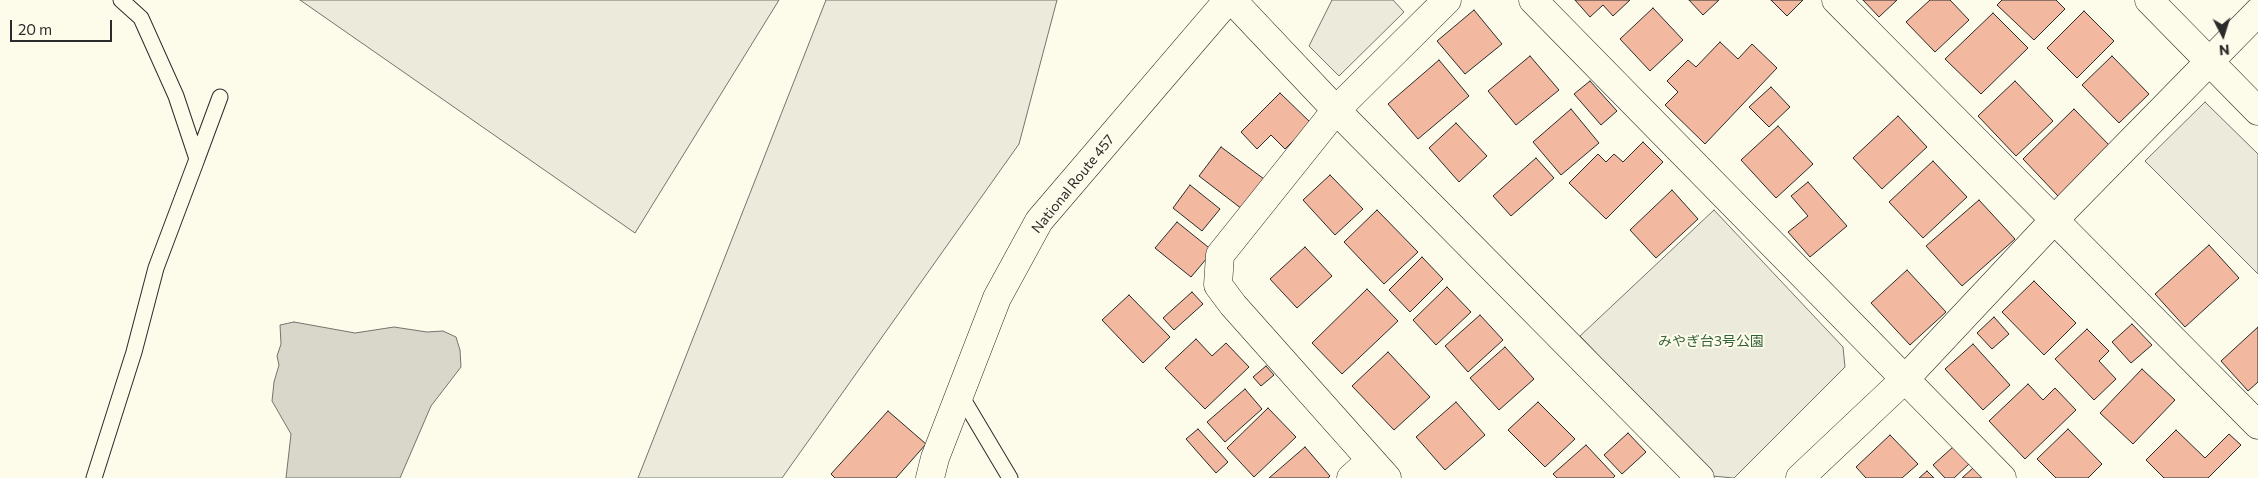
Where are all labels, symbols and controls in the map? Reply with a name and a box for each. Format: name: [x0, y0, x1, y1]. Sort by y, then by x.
scale bar: [12, 10, 115, 42]
north arrow: [2198, 10, 2248, 60]
text: 20 m: [18, 20, 52, 38]
text: N: [2218, 42, 2230, 59]
street label: National Route 457: [1028, 131, 1118, 237]
park label: みやぎ台3号公園: [1658, 333, 1764, 349]

